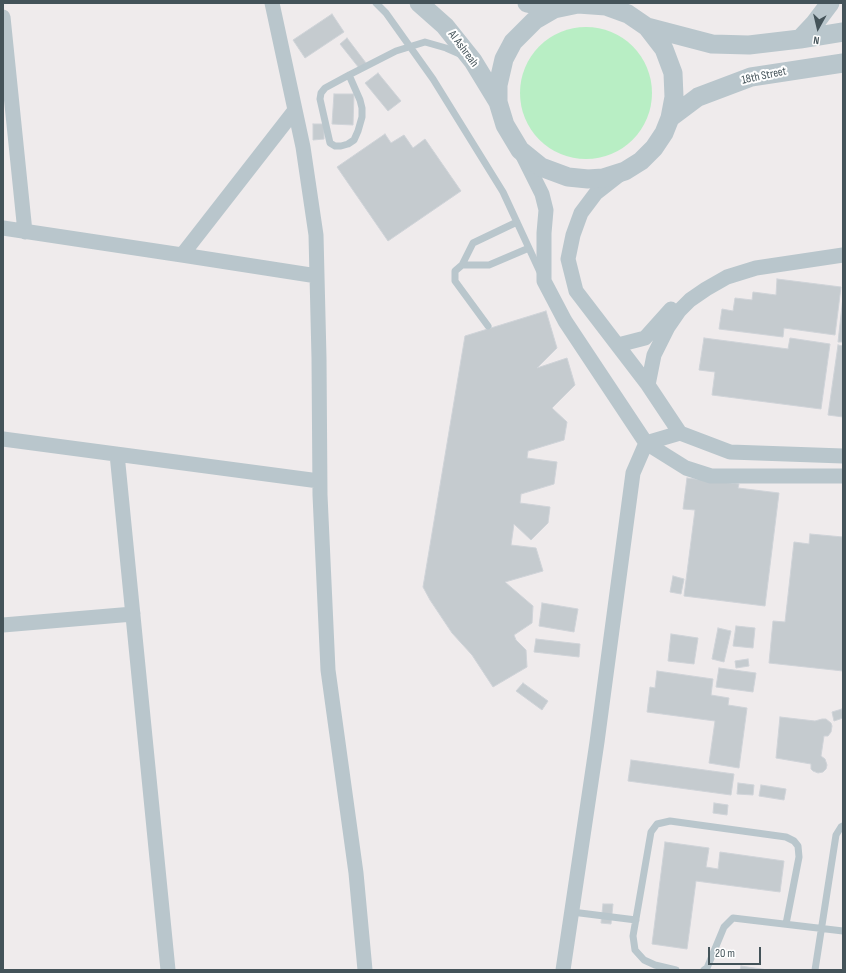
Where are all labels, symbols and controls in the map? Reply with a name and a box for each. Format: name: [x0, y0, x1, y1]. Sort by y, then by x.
north arrow: [798, 8, 838, 48]
street label: Al Ashreah: [445, 28, 481, 70]
text: N: [812, 34, 820, 47]
street label: 18th Street: [740, 64, 788, 88]
scale bar: [710, 939, 763, 965]
text: 20 m: [715, 946, 735, 961]

